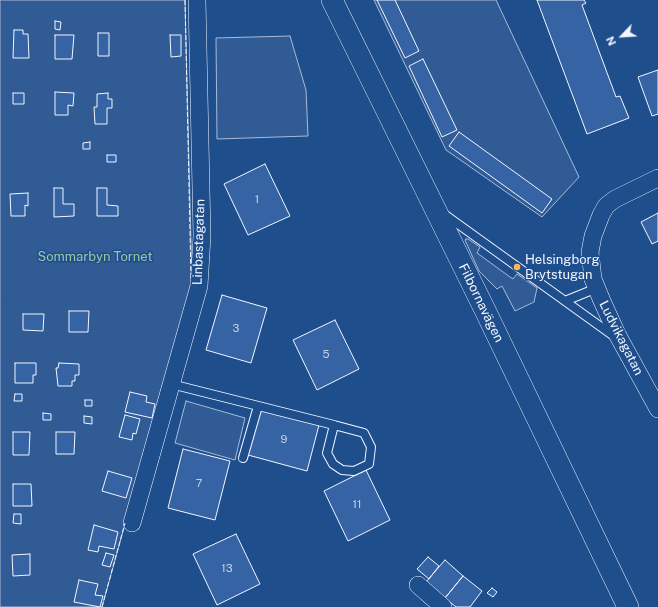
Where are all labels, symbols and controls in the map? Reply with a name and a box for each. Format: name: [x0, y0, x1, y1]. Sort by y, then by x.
north arrow: [602, 16, 642, 56]
text: N: [604, 35, 618, 48]
house number: 1: [255, 193, 259, 207]
street label: Linbastagatan: [190, 199, 208, 285]
park label: Sommarbyn Tornet: [38, 249, 152, 265]
place label: Helsingborg Brytstugan: [525, 252, 600, 283]
street label: Filbornavägen: [455, 261, 507, 345]
marker: Helsingborg Brytstugan: [512, 262, 522, 272]
street label: Ludvikagatan: [596, 298, 646, 378]
house number: 3: [233, 322, 239, 336]
house number: 5: [322, 348, 330, 362]
house number: 9: [281, 433, 287, 447]
house number: 7: [196, 477, 202, 491]
house number: 11: [353, 498, 361, 512]
house number: 13: [221, 562, 233, 576]

